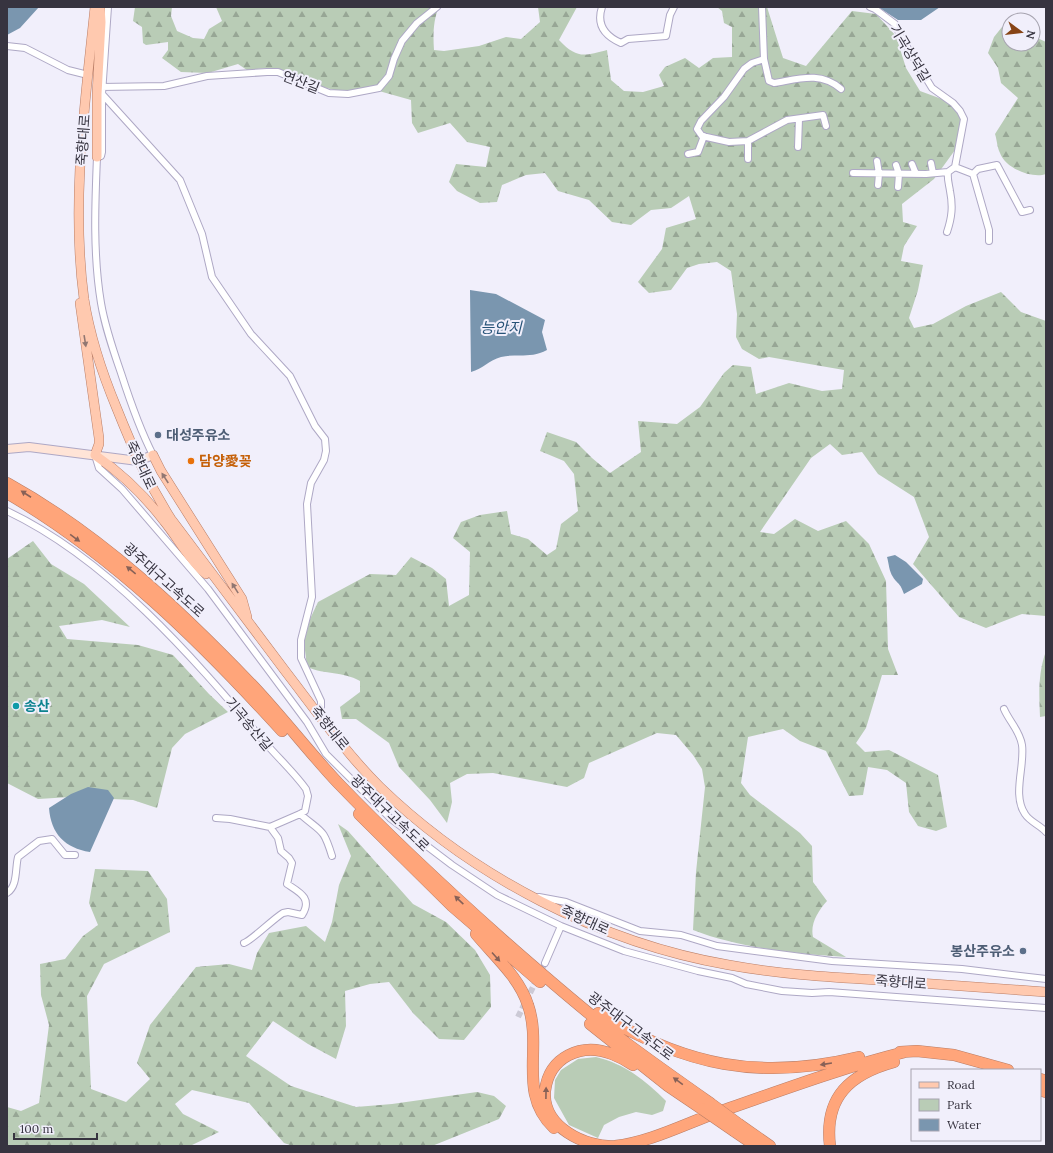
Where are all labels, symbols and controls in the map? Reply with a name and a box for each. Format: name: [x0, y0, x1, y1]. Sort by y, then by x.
north arrow: [1001, 12, 1041, 52]
street label: 기곡상덕길: [886, 21, 934, 85]
text: N: [1023, 29, 1039, 41]
street label: 연산길: [280, 67, 322, 97]
street label: 죽향대로: [72, 114, 94, 166]
water label: 능안지: [480, 318, 523, 337]
one-way arrow: [82, 335, 88, 347]
place label: 대성주유소: [166, 426, 231, 444]
marker: 대성주유소: [153, 430, 163, 440]
street label: 죽향대로: [122, 438, 160, 492]
place label: 담양愛꽂: [199, 452, 252, 470]
marker: 담양愛꽂: [186, 456, 196, 466]
one-way arrow: [162, 472, 169, 484]
one-way arrow: [20, 490, 31, 498]
one-way arrow: [69, 533, 80, 542]
street label: 광주대구고속도로: [120, 539, 208, 621]
one-way arrow: [126, 565, 137, 574]
one-way arrow: [231, 583, 239, 593]
street label: 기곡송산길: [221, 694, 277, 754]
place label: 송산: [24, 697, 50, 715]
marker: 송산: [11, 701, 21, 711]
street label: 죽향대로: [307, 702, 353, 754]
street label: 광주대구고속도로: [347, 771, 433, 855]
one-way arrow: [454, 896, 464, 905]
street label: 죽향대로: [558, 901, 612, 939]
place label: 봉산주유소: [951, 942, 1015, 960]
marker: 봉산주유소: [1018, 946, 1028, 956]
one-way arrow: [491, 952, 501, 962]
street label: 죽향대로: [875, 971, 927, 993]
street label: 광주대구고속도로: [584, 988, 678, 1064]
one-way arrow: [819, 1061, 832, 1067]
legend: [911, 1069, 1041, 1141]
one-way arrow: [673, 1077, 683, 1085]
text: Road: [947, 1077, 975, 1092]
one-way arrow: [543, 1086, 549, 1099]
text: Park: [947, 1097, 973, 1112]
scale bar: [14, 1115, 97, 1141]
text: Water: [947, 1117, 982, 1132]
text: 100 m: [20, 1121, 53, 1136]

